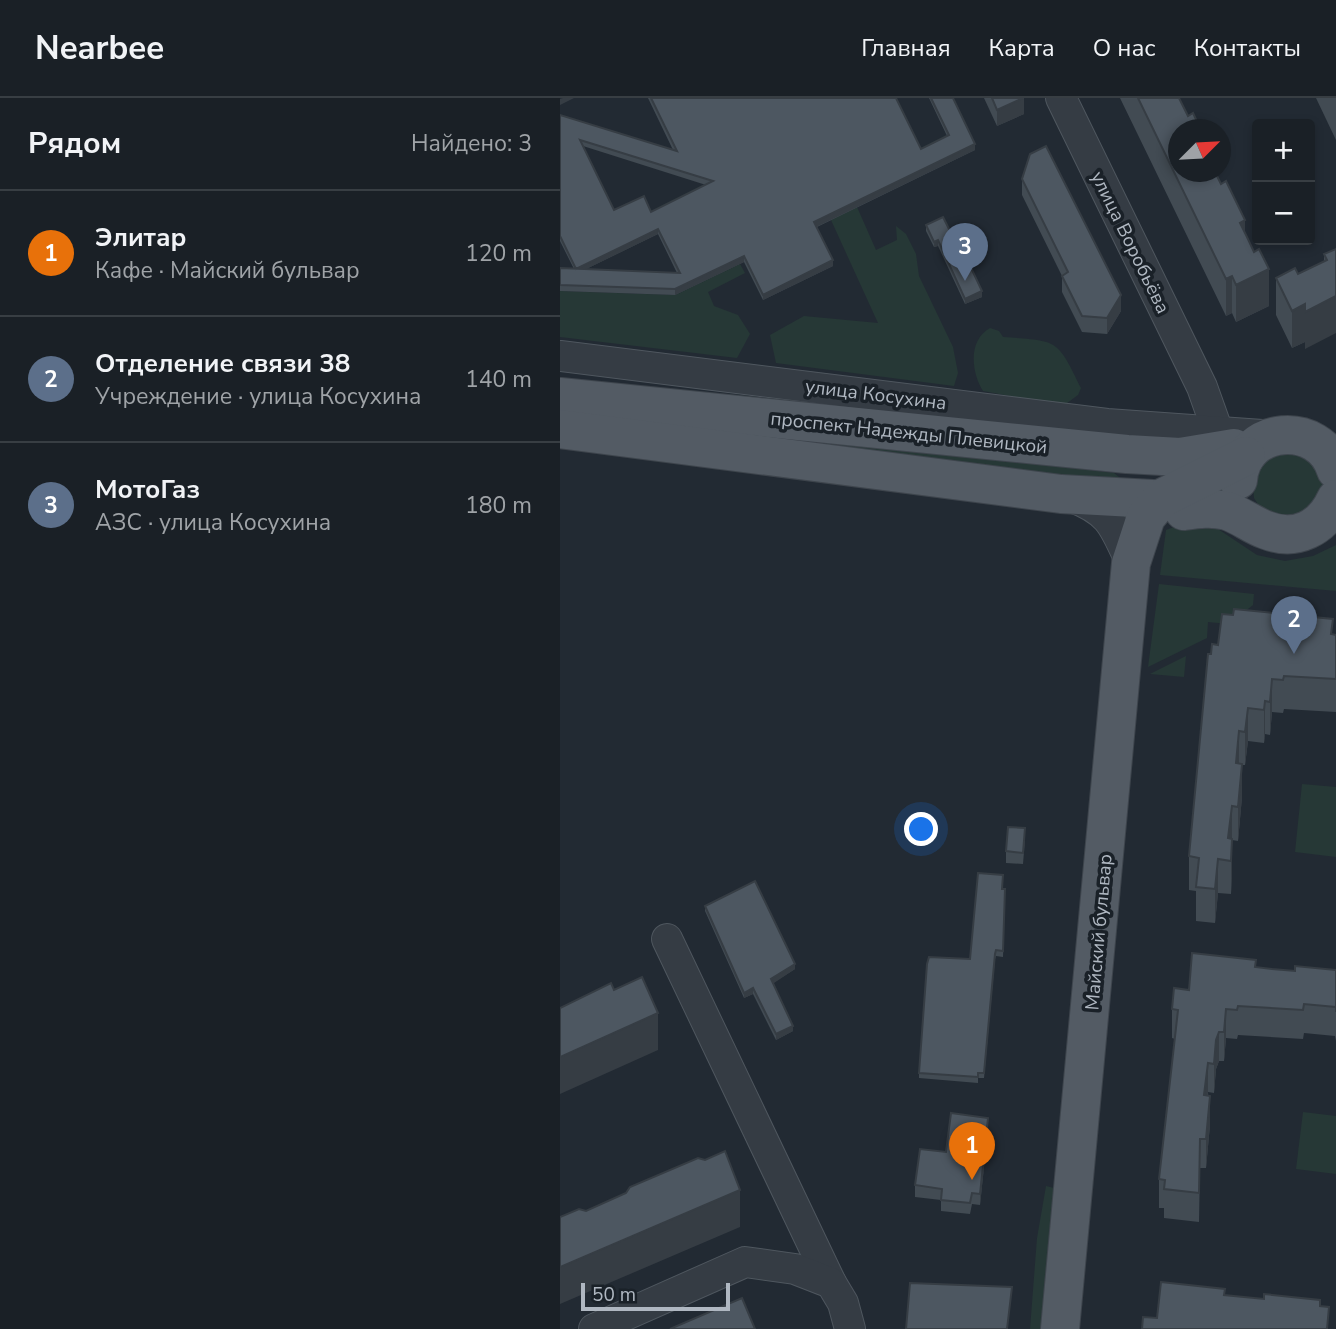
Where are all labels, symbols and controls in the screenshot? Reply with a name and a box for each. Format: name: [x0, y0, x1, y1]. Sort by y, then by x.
text: Nearbee: [35, 26, 164, 71]
text: Главная: [861, 32, 951, 64]
text: Карта: [989, 32, 1055, 64]
text: О нас: [1093, 32, 1156, 64]
text: Контакты: [1194, 32, 1301, 64]
north arrow: [1168, 119, 1231, 182]
map controls: [1252, 119, 1315, 245]
button: +: [1252, 119, 1315, 182]
text: Рядом: [28, 123, 121, 164]
text: Найдено: 3: [411, 128, 532, 159]
street label: улица Воробьёва: [1084, 167, 1176, 318]
button: −: [1252, 182, 1315, 245]
text: Элитар: [95, 220, 186, 255]
pin: 3: [942, 223, 988, 281]
text: 1: [44, 238, 58, 269]
text: 120 m: [465, 238, 532, 269]
text: Кафе · Майский бульвар: [95, 255, 360, 286]
text: Отделение связи 38: [95, 346, 350, 381]
text: 2: [44, 364, 58, 395]
text: 140 m: [465, 364, 532, 395]
street label: улица Косухина: [804, 373, 948, 417]
text: Учреждение · улица Косухина: [95, 381, 421, 412]
street label: проспект Надежды Плевицкой: [769, 406, 1049, 460]
text: МотоГаз: [95, 472, 200, 507]
text: 3: [44, 490, 58, 521]
text: 180 m: [465, 490, 532, 521]
text: АЗС · улица Косухина: [95, 507, 331, 538]
pin: 2: [1271, 596, 1317, 654]
your location: [904, 812, 938, 846]
street label: Майский бульвар: [1079, 853, 1119, 1011]
pin: 1: [949, 1122, 995, 1180]
scale bar: [581, 1280, 730, 1312]
text: 50 m: [592, 1282, 636, 1308]

